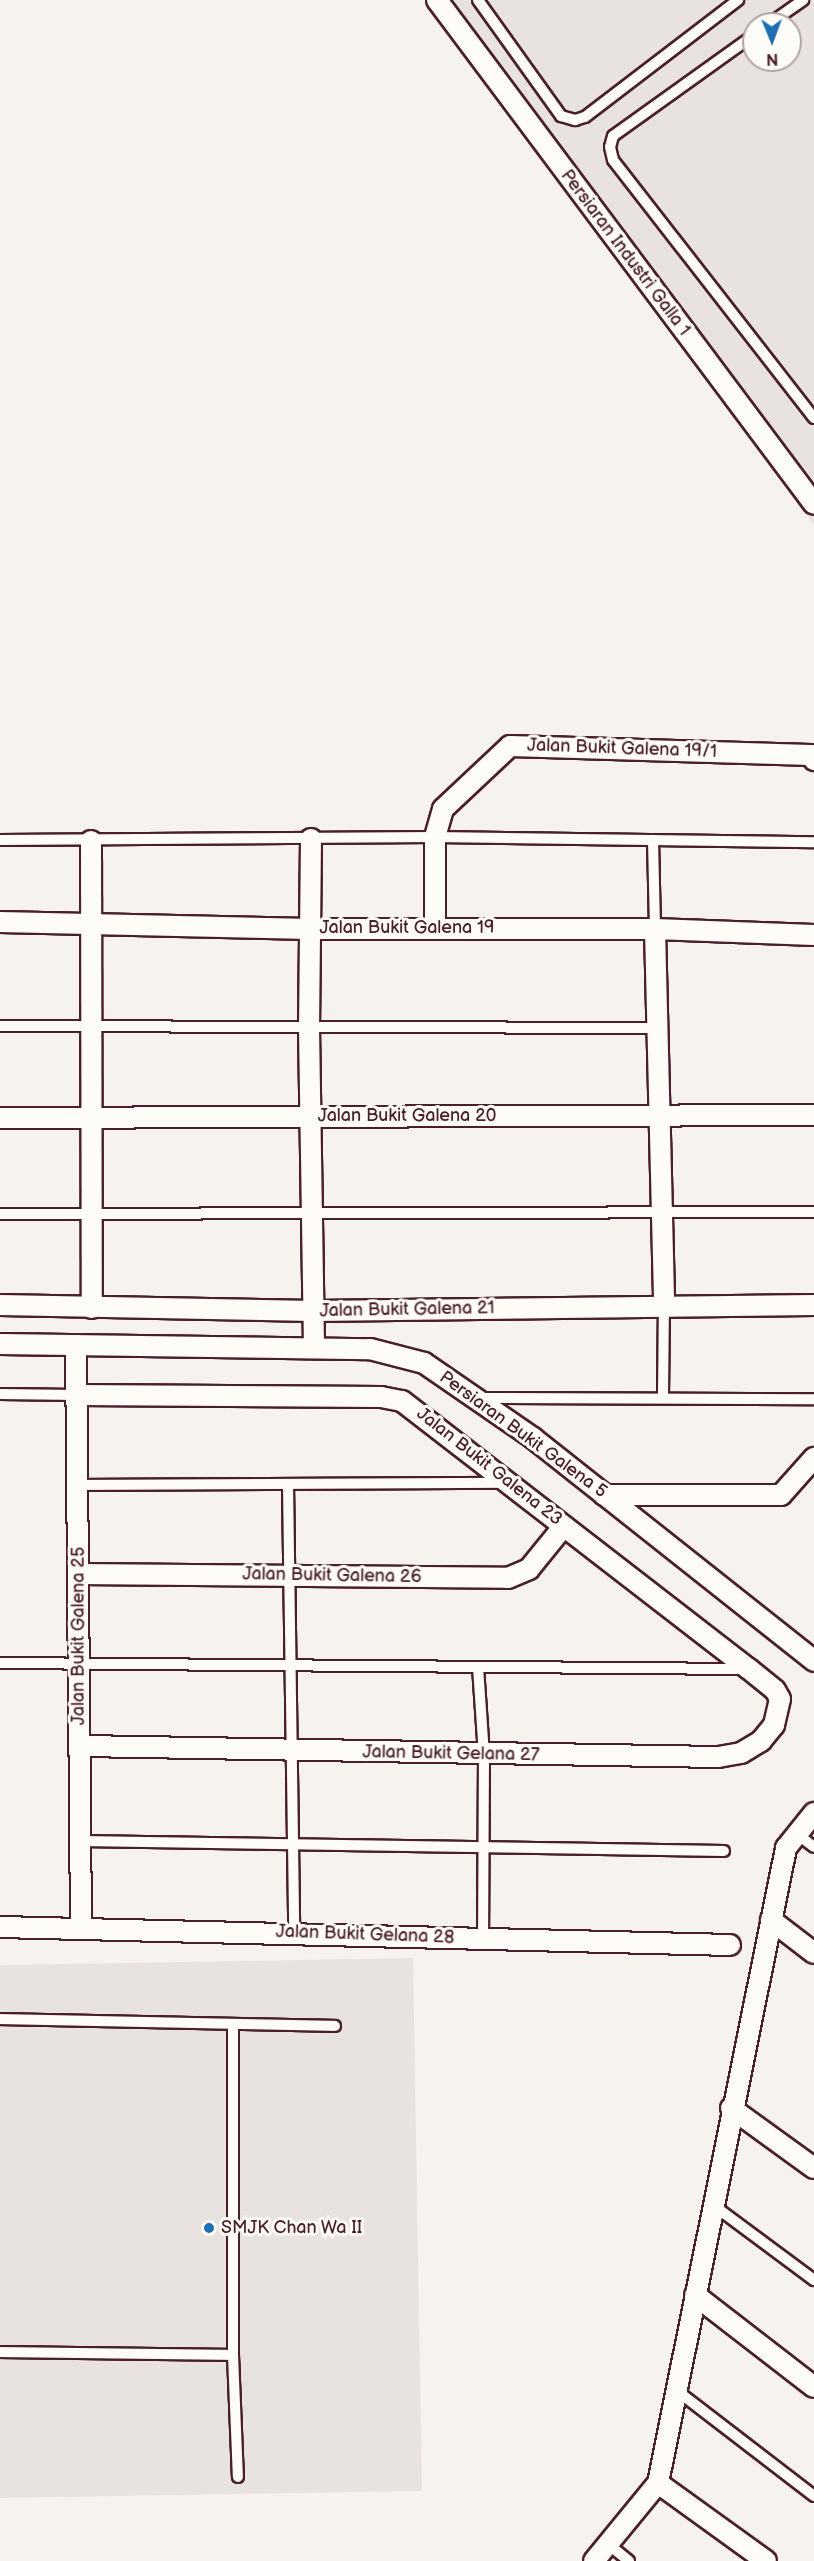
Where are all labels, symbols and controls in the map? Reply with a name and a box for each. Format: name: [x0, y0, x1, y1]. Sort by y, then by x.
north arrow: [742, 12, 802, 72]
text: N: [766, 49, 778, 68]
street label: Persiaran Industri Galla 1: [556, 166, 694, 340]
street label: Jalan Bukit Galena 19/1: [527, 735, 717, 763]
street label: Jalan Bukit Galena 19: [320, 917, 494, 939]
street label: Jalan Bukit Galena 20: [318, 1105, 496, 1127]
street label: Jalan Bukit Galena 21: [319, 1298, 495, 1322]
street label: Persiaran Bukit Galena 5: [435, 1367, 611, 1503]
street label: Jalan Bukit Galena 23: [412, 1403, 566, 1531]
street label: Jalan Bukit Galena 25: [68, 1547, 90, 1725]
street label: Jalan Bukit Galena 26: [242, 1564, 422, 1588]
street label: Jalan Bukit Gelana 27: [362, 1742, 540, 1766]
street label: Jalan Bukit Gelana 28: [275, 1921, 455, 1949]
place label: SMJK Chan Wa II: [221, 2217, 363, 2239]
marker: SMJK Chan Wa II: [202, 2221, 216, 2235]

